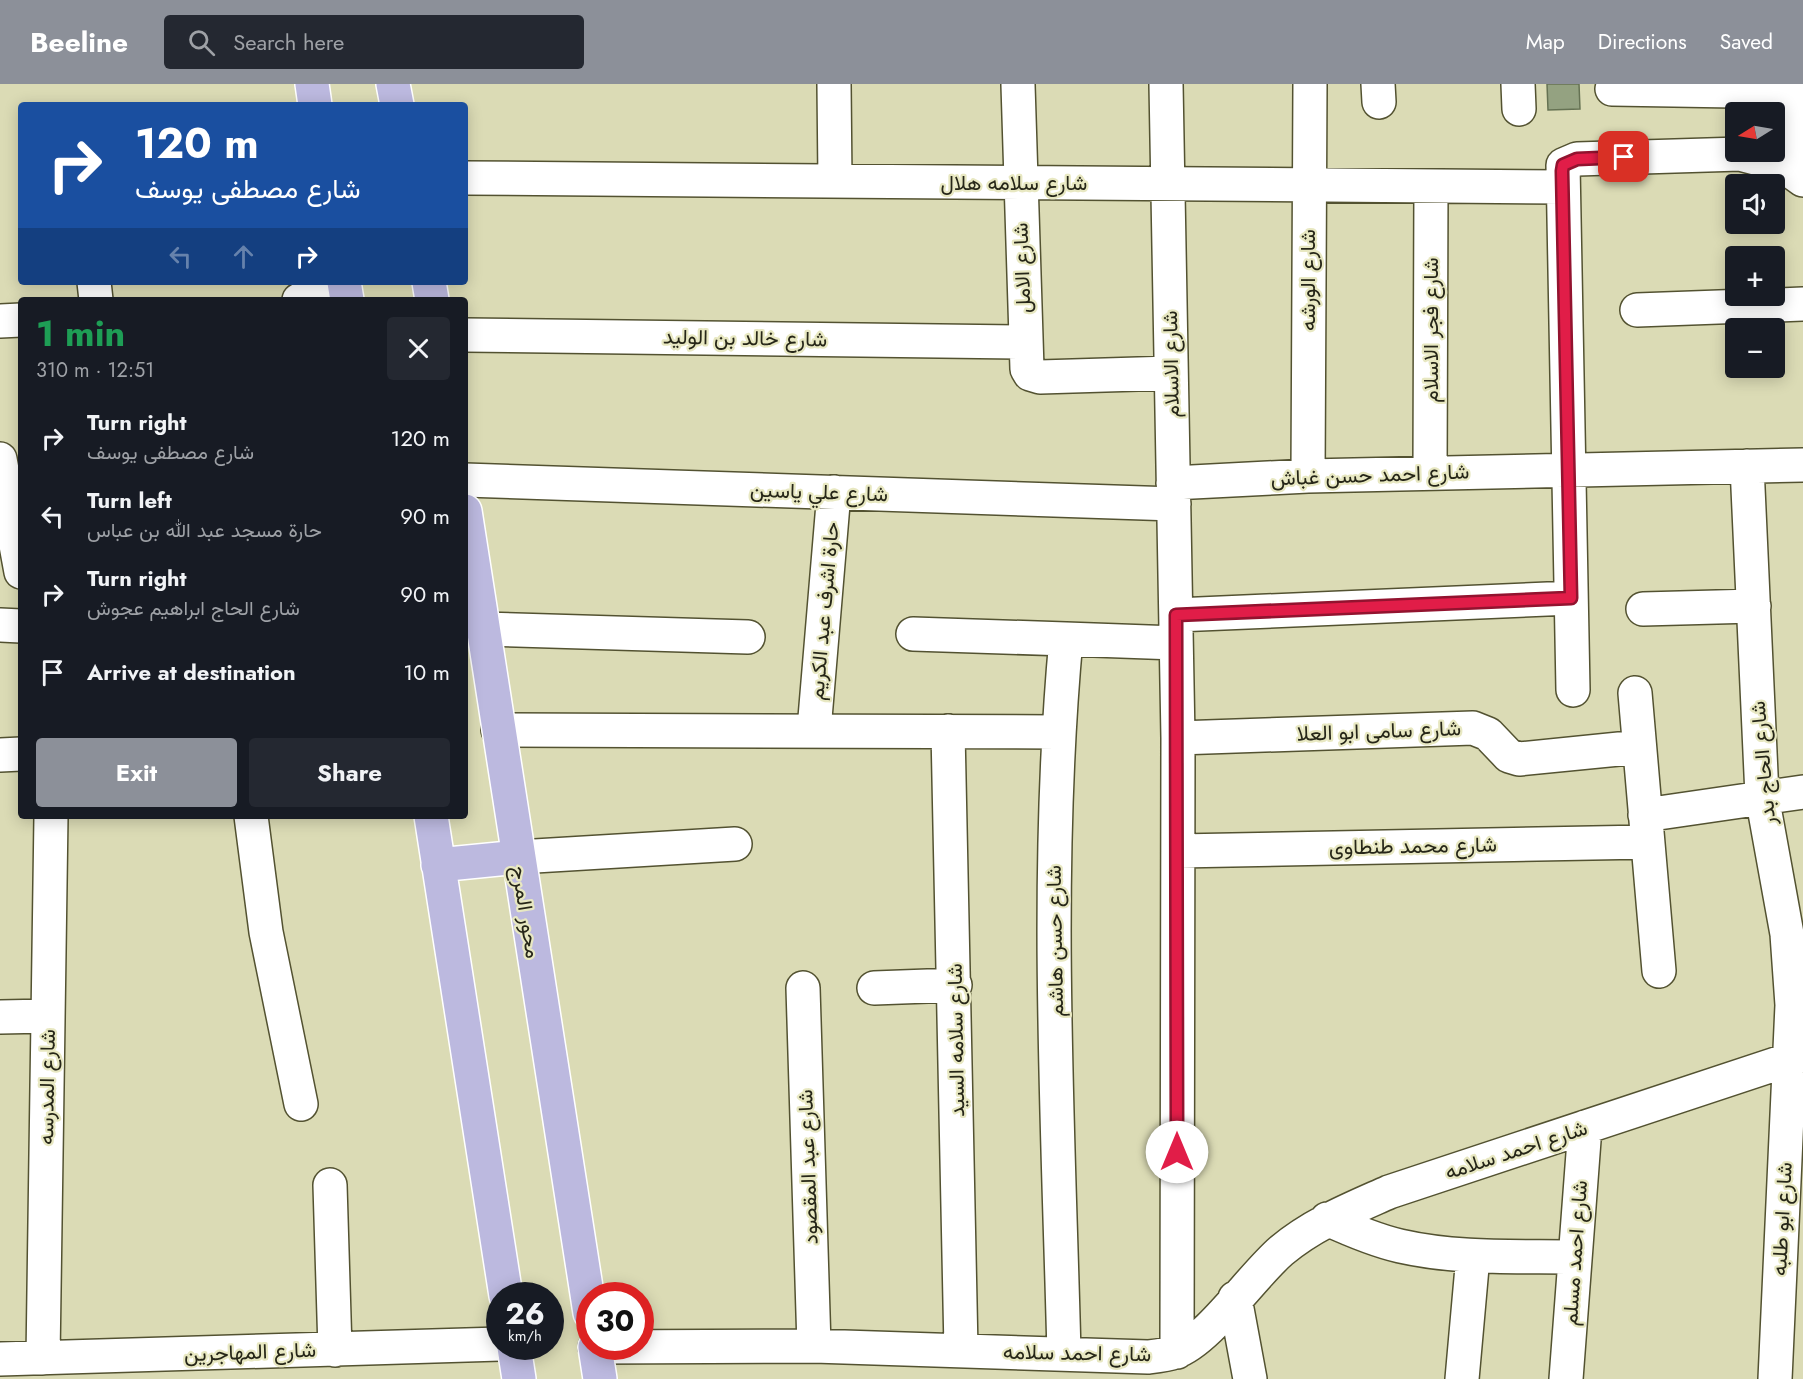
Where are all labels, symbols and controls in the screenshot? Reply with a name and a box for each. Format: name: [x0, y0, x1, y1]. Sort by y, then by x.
search box: [164, 15, 584, 69]
text: Beeline: [30, 22, 128, 63]
icon: search: [185, 26, 218, 59]
text: Search here: [233, 26, 344, 58]
text: Map: [1526, 27, 1565, 57]
text: Directions: [1598, 27, 1687, 57]
text: Saved: [1720, 27, 1773, 57]
north arrow: [1725, 102, 1785, 162]
map controls: [1725, 102, 1785, 378]
text: 120 m: [135, 113, 259, 174]
icon: right: [36, 126, 114, 204]
pin: [1598, 131, 1649, 182]
icon: arrive: [1607, 140, 1640, 173]
street label: شارع سلامه هلال: [941, 168, 1087, 198]
text: شارع مصطفى يوسف: [135, 169, 361, 208]
button: sound: [1725, 174, 1785, 234]
street label: شارع الامل: [1005, 222, 1039, 314]
street label: شارع الورشه: [1293, 229, 1323, 331]
icon: left: [164, 240, 197, 273]
icon: ahead: [227, 240, 260, 273]
icon: right: [290, 240, 323, 273]
button: +: [1725, 246, 1785, 306]
street label: شارع فجر الاسلام: [1416, 257, 1446, 403]
text: 1 min: [36, 307, 125, 359]
street label: شارع الاسلام: [1155, 310, 1187, 418]
button: close: [387, 317, 450, 380]
button: −: [1725, 318, 1785, 378]
street label: شارع خالد بن الوليد: [663, 322, 827, 354]
text: 310 m · 12:51: [36, 356, 154, 385]
text: Turn right: [87, 406, 187, 438]
icon: right: [36, 422, 69, 455]
text: 120 m: [391, 422, 450, 454]
text: شارع مصطفى يوسف: [87, 438, 254, 467]
street label: شارع احمد حسن غباش: [1270, 457, 1470, 493]
street label: شارع علي ياسين: [749, 475, 889, 511]
text: Turn left: [87, 484, 172, 516]
icon: left: [36, 500, 69, 533]
text: 90 m: [400, 500, 450, 532]
text: حارة مسجد عبد الله بن عباس: [87, 516, 322, 545]
street label: حارة اشرف عبد الكريم: [801, 520, 847, 702]
text: Turn right: [87, 562, 187, 594]
icon: right: [36, 578, 69, 611]
text: 90 m: [400, 578, 450, 610]
text: شارع الحاج ابراهيم عجوش: [87, 594, 300, 623]
icon: arrive: [36, 656, 69, 689]
text: Arrive at destination: [87, 656, 296, 688]
text: 10 m: [403, 656, 450, 688]
street label: شارع الحاج بدر: [1743, 700, 1783, 827]
street label: شارع سامى ابو العلا: [1296, 713, 1462, 749]
button: Exit: [36, 738, 237, 807]
button: Share: [249, 738, 450, 807]
street label: شارع محمد طنطاوى: [1329, 830, 1497, 862]
street label: محور المرج: [504, 863, 548, 961]
street label: شارع حسن هاشم: [1039, 865, 1071, 1017]
street label: شارع سلامه السيد: [940, 963, 972, 1117]
street label: شارع المدرسه: [31, 1029, 63, 1145]
street label: شارع عبد المقصود: [790, 1089, 826, 1245]
street label: شارع احمد سلامه: [1441, 1113, 1591, 1187]
position arrow: [1145, 1120, 1209, 1184]
street label: شارع ابو طلبه: [1764, 1161, 1800, 1277]
street label: شارع احمد مسلم: [1555, 1179, 1595, 1327]
speed limit sign: 30: [576, 1282, 654, 1360]
text: 26: [505, 1292, 545, 1335]
text: km/h: [508, 1325, 542, 1347]
street label: شارع المهاجرين: [183, 1335, 317, 1369]
street label: شارع احمد سلامه: [1003, 1337, 1151, 1369]

